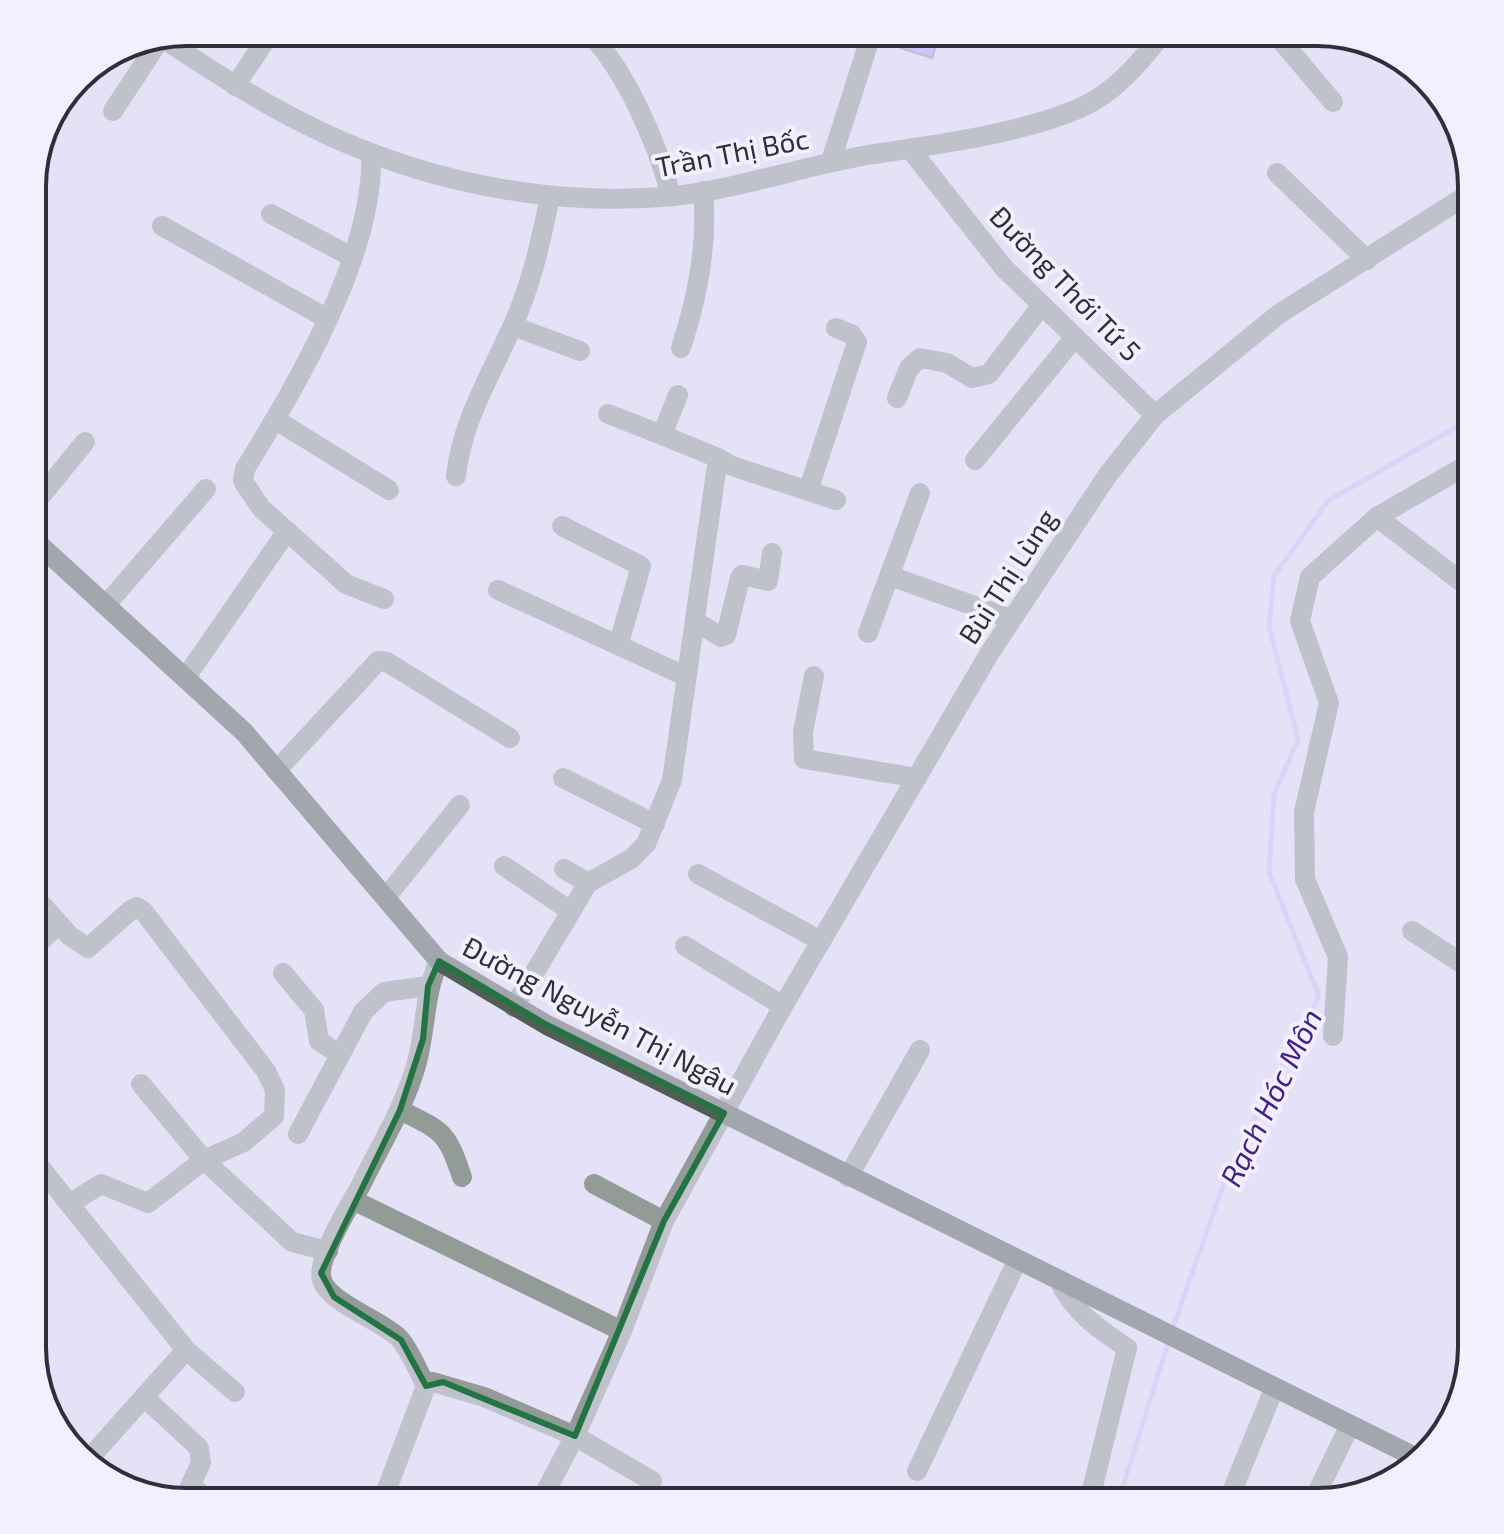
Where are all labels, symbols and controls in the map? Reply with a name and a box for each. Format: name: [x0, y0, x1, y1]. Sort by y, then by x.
street label: Trần Thị Bốc: [653, 121, 811, 183]
street label: Đường Thới Tứ 5: [984, 198, 1148, 368]
street label: Bùi Thị Lùng: [951, 502, 1063, 650]
street label: Đường Nguyễn Thị Ngâu: [457, 928, 743, 1102]
water label: Rạch Hóc Môn: [1212, 1002, 1328, 1192]

